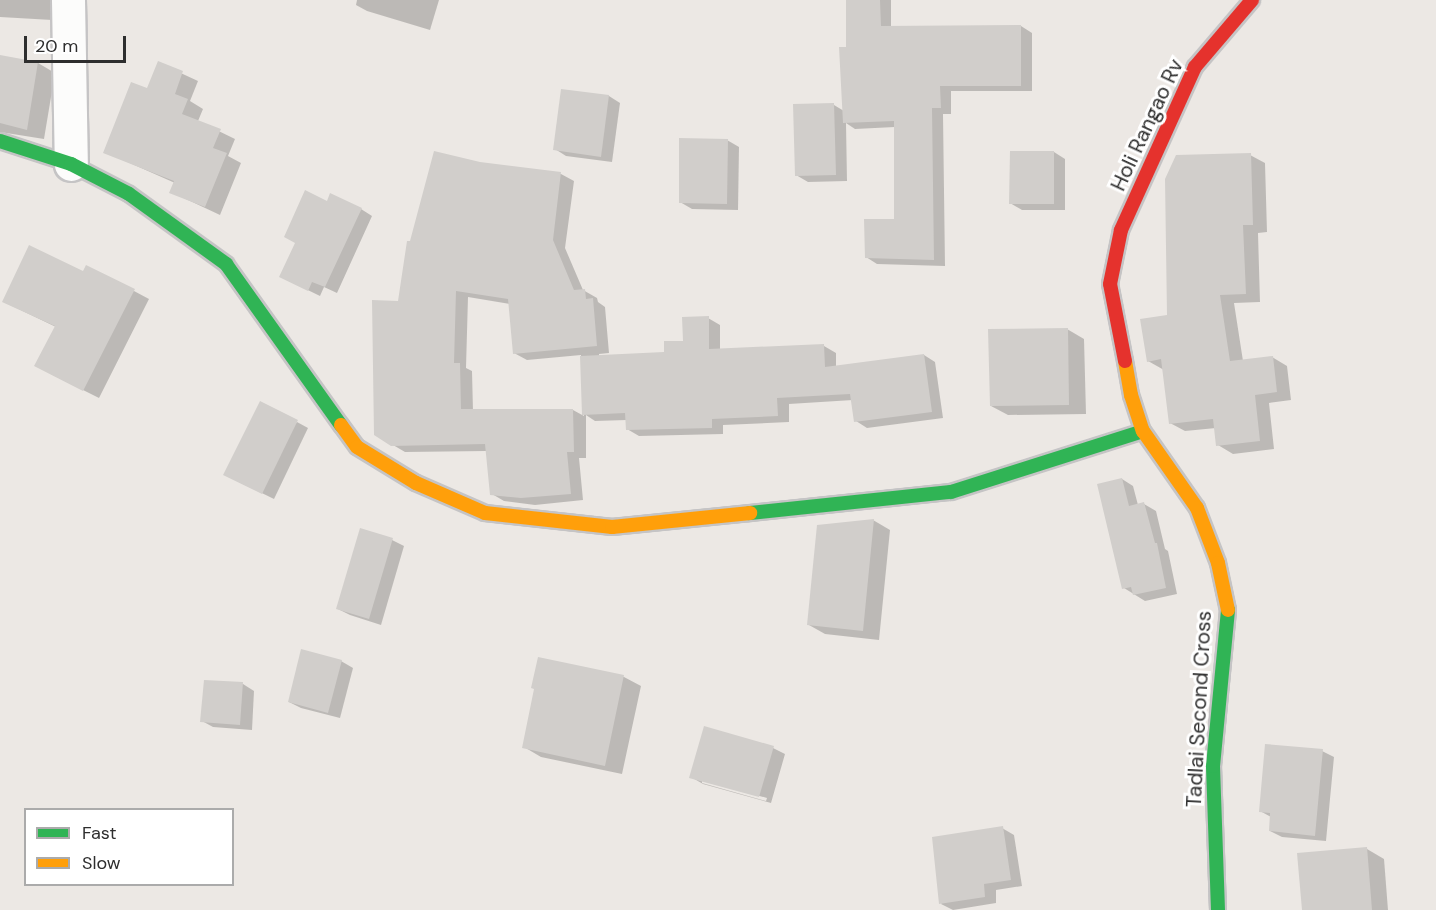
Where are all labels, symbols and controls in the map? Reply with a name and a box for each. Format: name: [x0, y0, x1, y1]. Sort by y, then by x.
scale bar: [27, 24, 129, 62]
text: 20 m: [35, 34, 78, 58]
street label: Holi Rangao Rv: [1105, 55, 1189, 195]
street label: Tadlai Second Cross: [1181, 610, 1217, 808]
legend: [24, 808, 234, 886]
text: Fast: [82, 821, 117, 845]
text: Slow: [82, 851, 121, 875]

